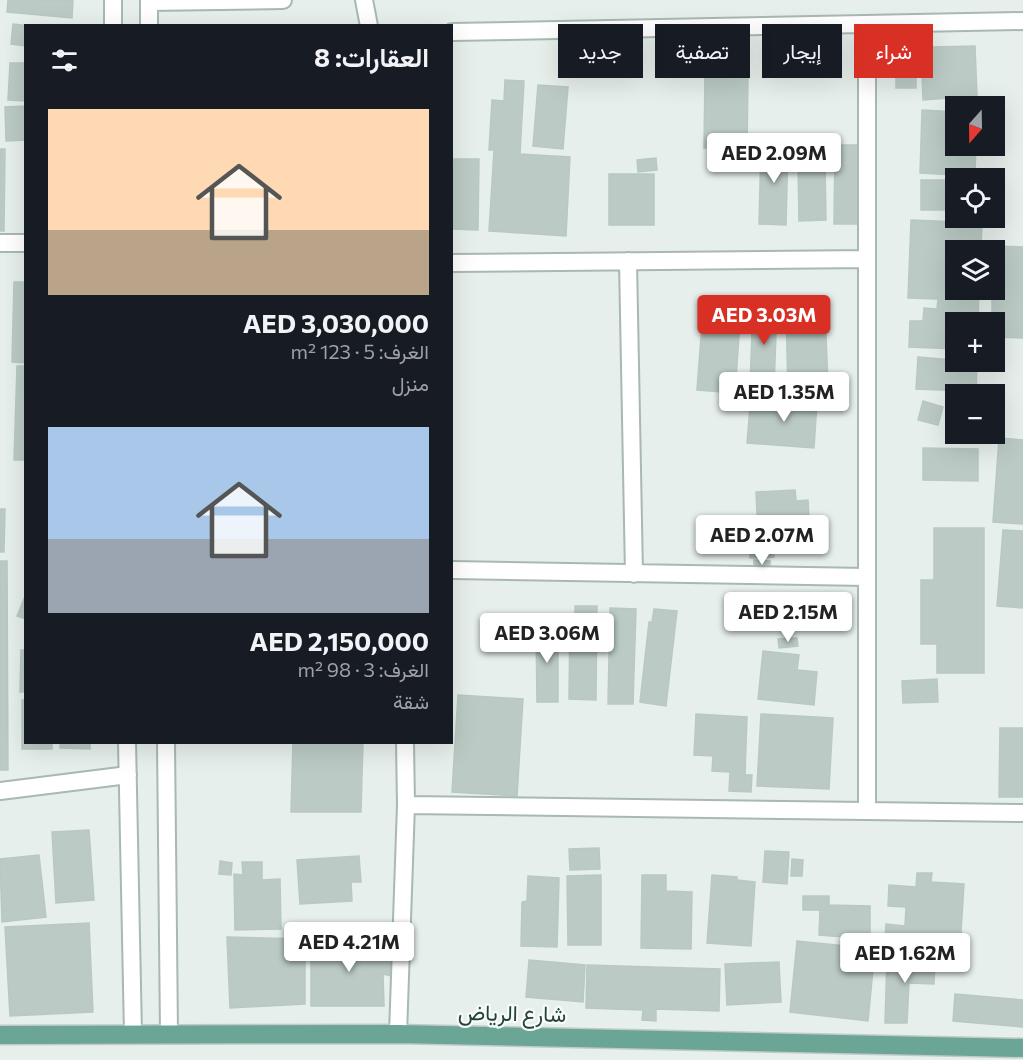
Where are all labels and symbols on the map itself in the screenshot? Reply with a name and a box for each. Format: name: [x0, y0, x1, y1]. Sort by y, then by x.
north arrow: [945, 96, 1005, 156]
pin: AED 2.09M: [705, 133, 843, 184]
pin: AED 3.03M: [695, 295, 833, 346]
pin: AED 1.35M: [715, 372, 853, 423]
pin: AED 2.07M: [693, 515, 831, 566]
pin: AED 2.15M: [719, 592, 857, 643]
pin: AED 3.06M: [478, 613, 616, 664]
pin: AED 4.21M: [280, 922, 418, 973]
pin: AED 1.62M: [836, 933, 974, 984]
street label: شارع الرياض: [458, 998, 566, 1029]

